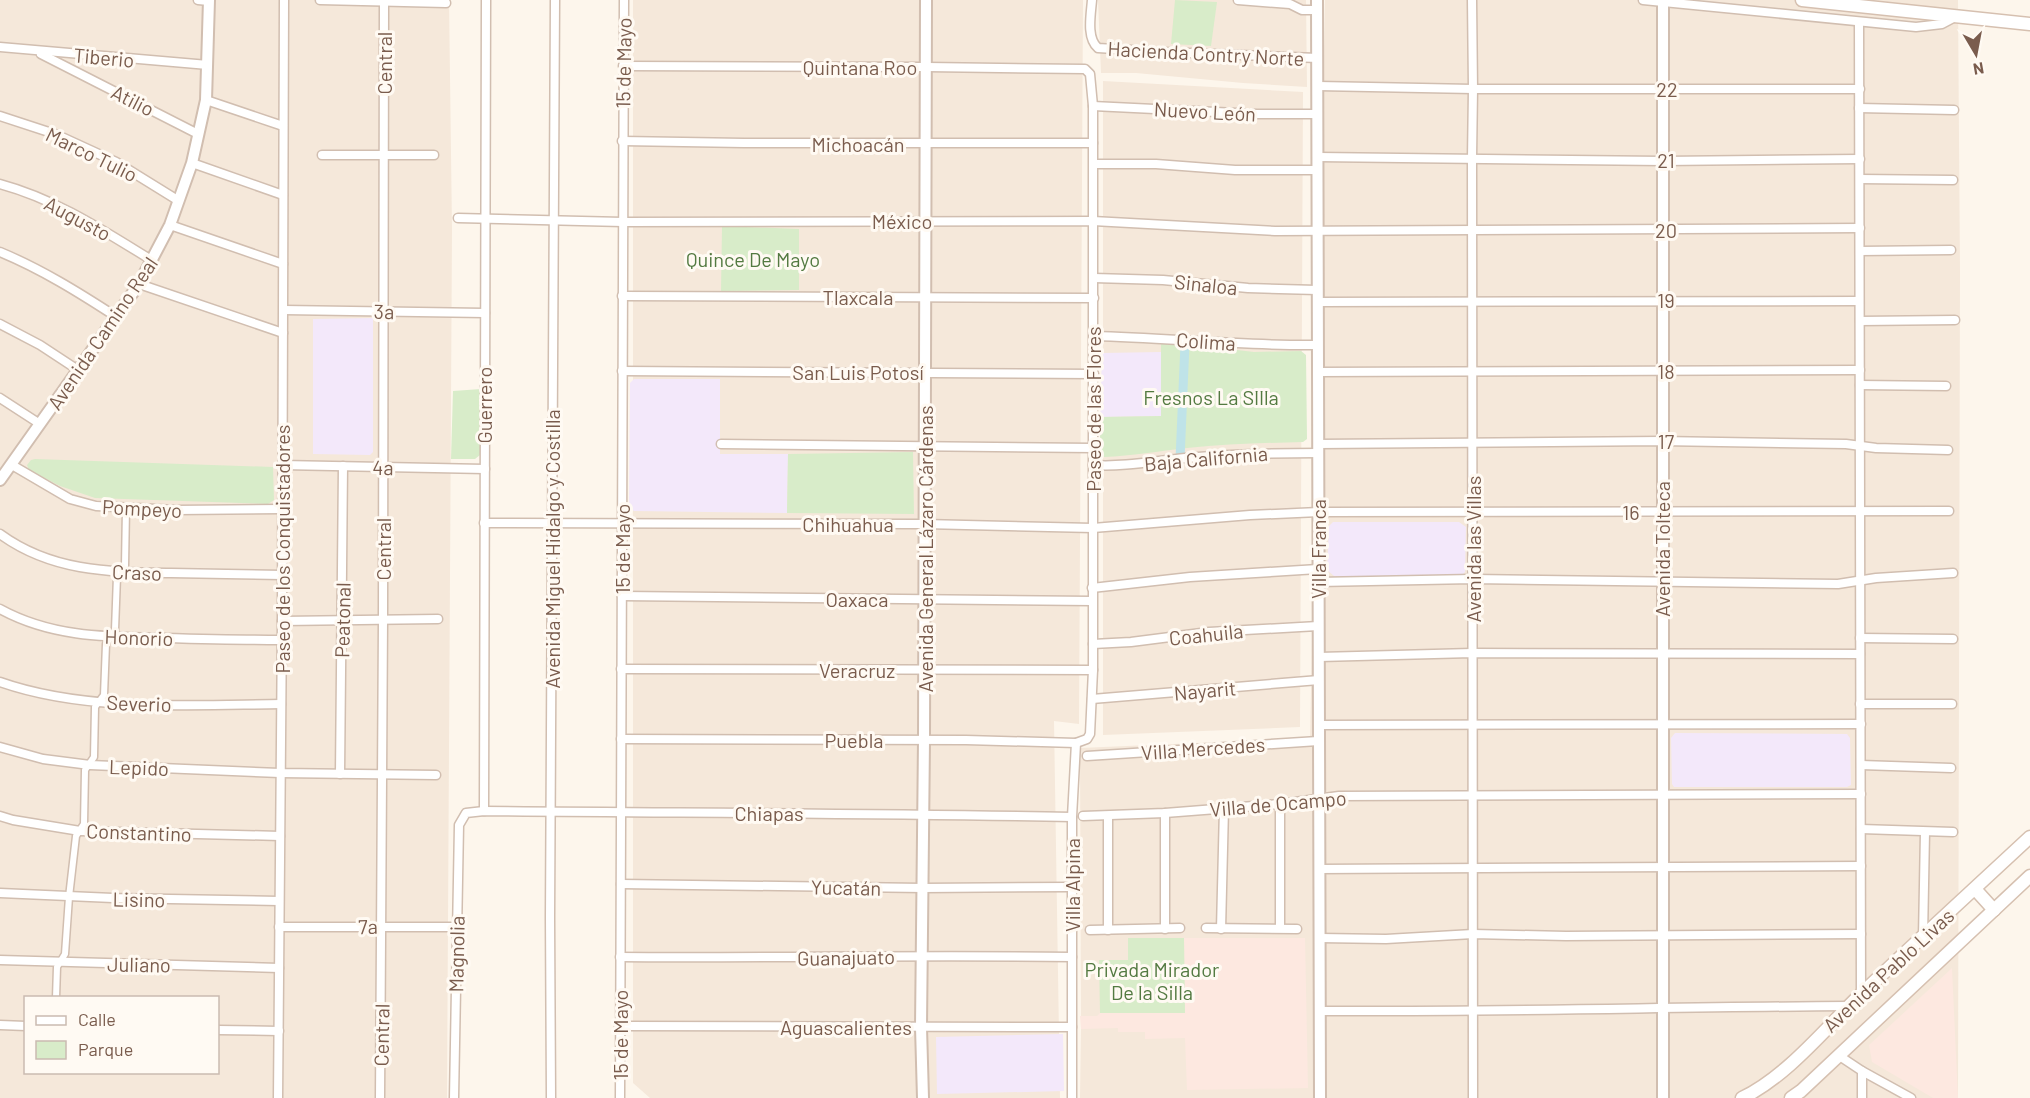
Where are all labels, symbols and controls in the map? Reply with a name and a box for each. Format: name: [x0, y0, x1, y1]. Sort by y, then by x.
street label: 15 de Mayo: [610, 17, 636, 109]
north arrow: [1946, 24, 2006, 84]
street label: Central: [372, 32, 396, 94]
street label: Hacienda Contry Norte: [1107, 36, 1305, 70]
street label: Tiberio: [73, 42, 135, 72]
street label: Quintana Roo: [803, 55, 917, 79]
text: N: [1972, 59, 1986, 80]
street label: 22: [1656, 77, 1678, 101]
street label: Atilio: [108, 79, 158, 121]
street label: Nuevo León: [1153, 96, 1257, 126]
street label: Marco Tulio: [42, 122, 142, 186]
street label: Michoacán: [812, 132, 904, 156]
street label: 21: [1657, 148, 1675, 172]
street label: Augusto: [41, 191, 115, 245]
street label: México: [872, 209, 932, 233]
street label: 20: [1655, 218, 1677, 242]
park label: Quince De Mayo: [686, 247, 820, 271]
street label: Avenida Camino Real: [42, 252, 162, 414]
street label: Sinaloa: [1173, 269, 1239, 299]
street label: Tlaxcala: [823, 285, 893, 309]
street label: 19: [1657, 288, 1675, 312]
street label: 3a: [374, 299, 394, 323]
street label: Paseo de las Flores: [1081, 326, 1105, 492]
street label: Colima: [1175, 327, 1237, 355]
street label: 18: [1657, 359, 1675, 383]
street label: San Luis Potosí: [792, 360, 924, 384]
street label: Guerrero: [472, 367, 496, 443]
park label: Fresnos La SIlla: [1143, 385, 1279, 409]
street label: Avenida General Lázaro Cárdenas: [913, 405, 937, 693]
street label: Avenida Miguel Hidalgo y Costilla: [540, 409, 564, 689]
street label: Paseo de los Conquistadores: [270, 425, 294, 673]
street label: 17: [1658, 429, 1675, 453]
street label: Baja California: [1143, 441, 1269, 475]
street label: 4a: [372, 455, 394, 479]
street label: Avenida las Villas: [1461, 476, 1485, 622]
street label: Avenida Tolteca: [1650, 481, 1674, 617]
street label: Pompeyo: [101, 494, 183, 522]
street label: Villa Franca: [1306, 499, 1330, 599]
street label: 16: [1622, 500, 1640, 524]
street label: 15 de Mayo: [610, 503, 634, 595]
street label: Chihuahua: [802, 512, 894, 536]
street label: Central: [371, 518, 395, 580]
street label: Craso: [112, 559, 162, 585]
street label: Peatonal: [329, 582, 355, 658]
street label: Oaxaca: [826, 587, 888, 611]
street label: Coahuila: [1168, 618, 1244, 650]
street label: Honorio: [104, 624, 174, 650]
street label: Veracruz: [819, 658, 895, 682]
street label: Nayarit: [1173, 675, 1237, 705]
street label: Severio: [106, 690, 172, 716]
street label: Puebla: [825, 728, 883, 752]
street label: Villa Mercedes: [1140, 732, 1266, 764]
street label: Lepido: [109, 754, 169, 780]
street label: Villa de Ocampo: [1209, 785, 1347, 821]
street label: Chiapas: [734, 801, 804, 825]
street label: Constantino: [86, 818, 192, 846]
street label: Villa Alpina: [1060, 838, 1084, 932]
street label: Yucatán: [811, 874, 881, 900]
street label: Lisino: [112, 887, 166, 911]
street label: Avenida Pablo Livas: [1817, 903, 1959, 1037]
street label: 7a: [358, 914, 378, 938]
street label: Magnolia: [443, 915, 469, 993]
street label: Guanajuato: [797, 944, 895, 970]
street label: Juliano: [107, 951, 171, 977]
park label: Privada Mirador De la Silla: [1085, 957, 1219, 1004]
street label: 15 de Mayo: [608, 989, 632, 1081]
legend: [24, 996, 219, 1074]
street label: Central: [368, 1003, 394, 1067]
text: Calle: [78, 1008, 116, 1030]
street label: Aguascalientes: [780, 1015, 912, 1039]
text: Parque: [78, 1038, 133, 1060]

